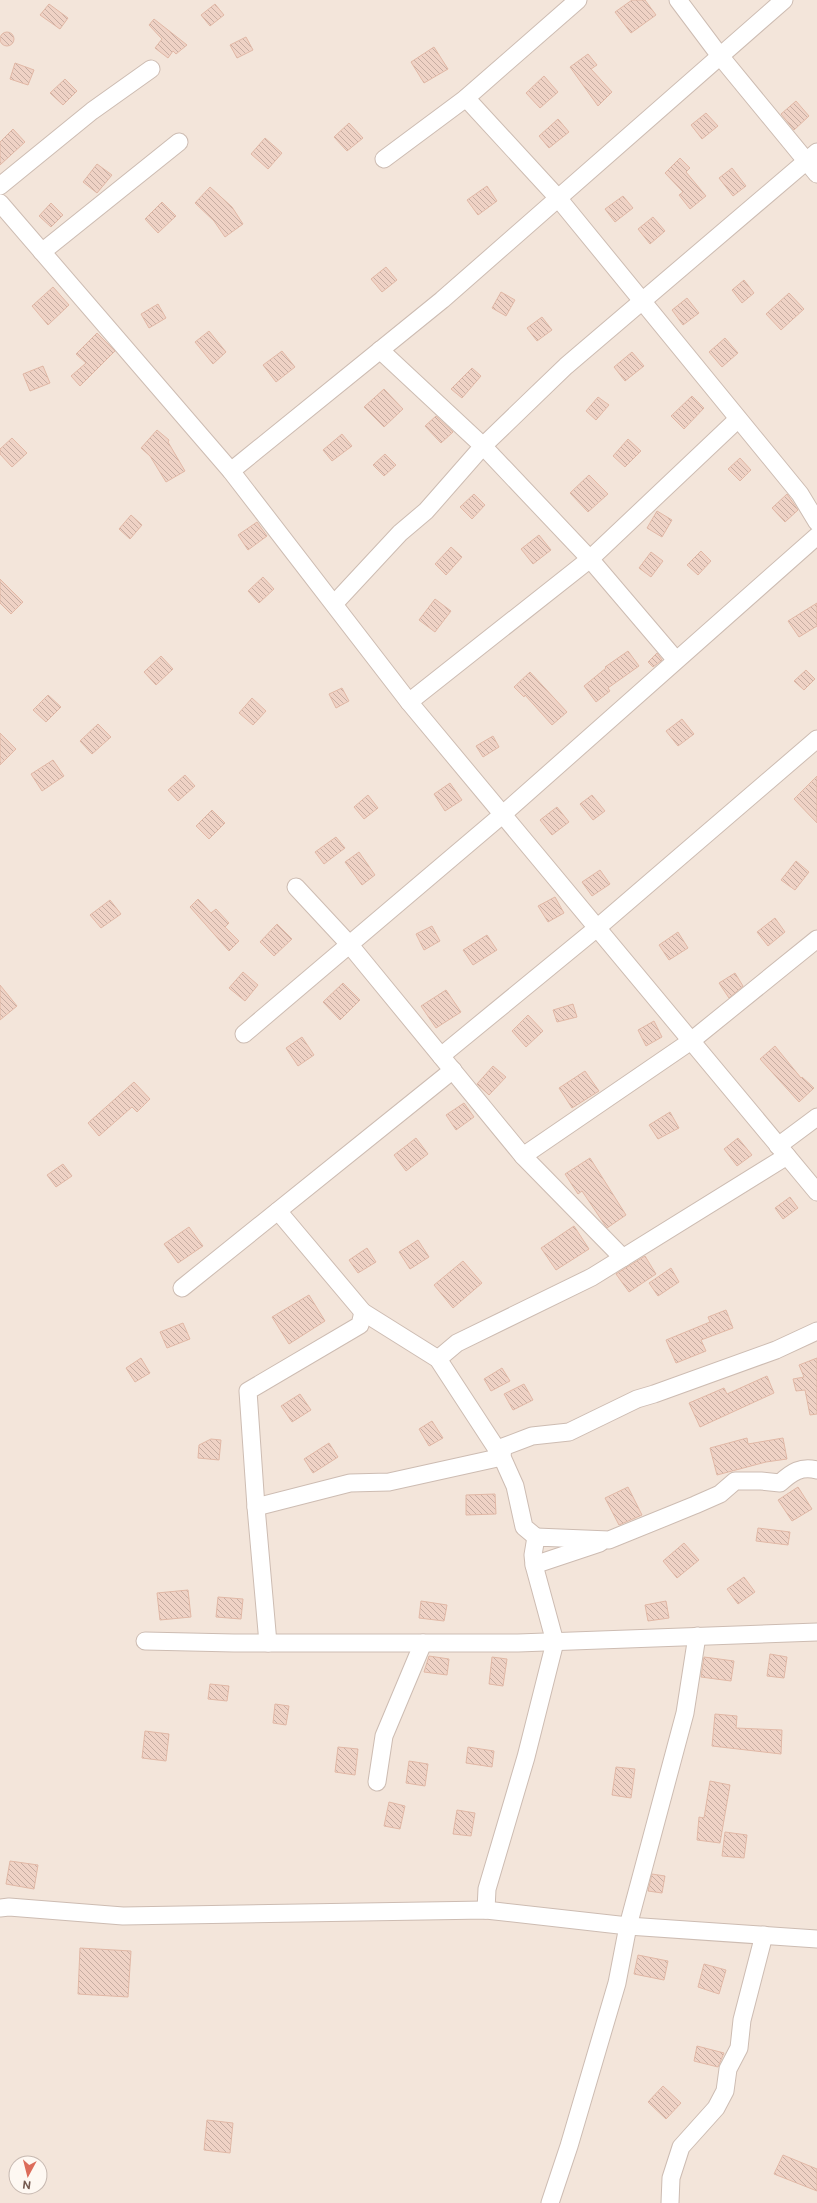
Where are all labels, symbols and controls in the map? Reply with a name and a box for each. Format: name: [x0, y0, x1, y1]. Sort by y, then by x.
north arrow: [8, 2155, 48, 2195]
text: N: [22, 2178, 32, 2191]

